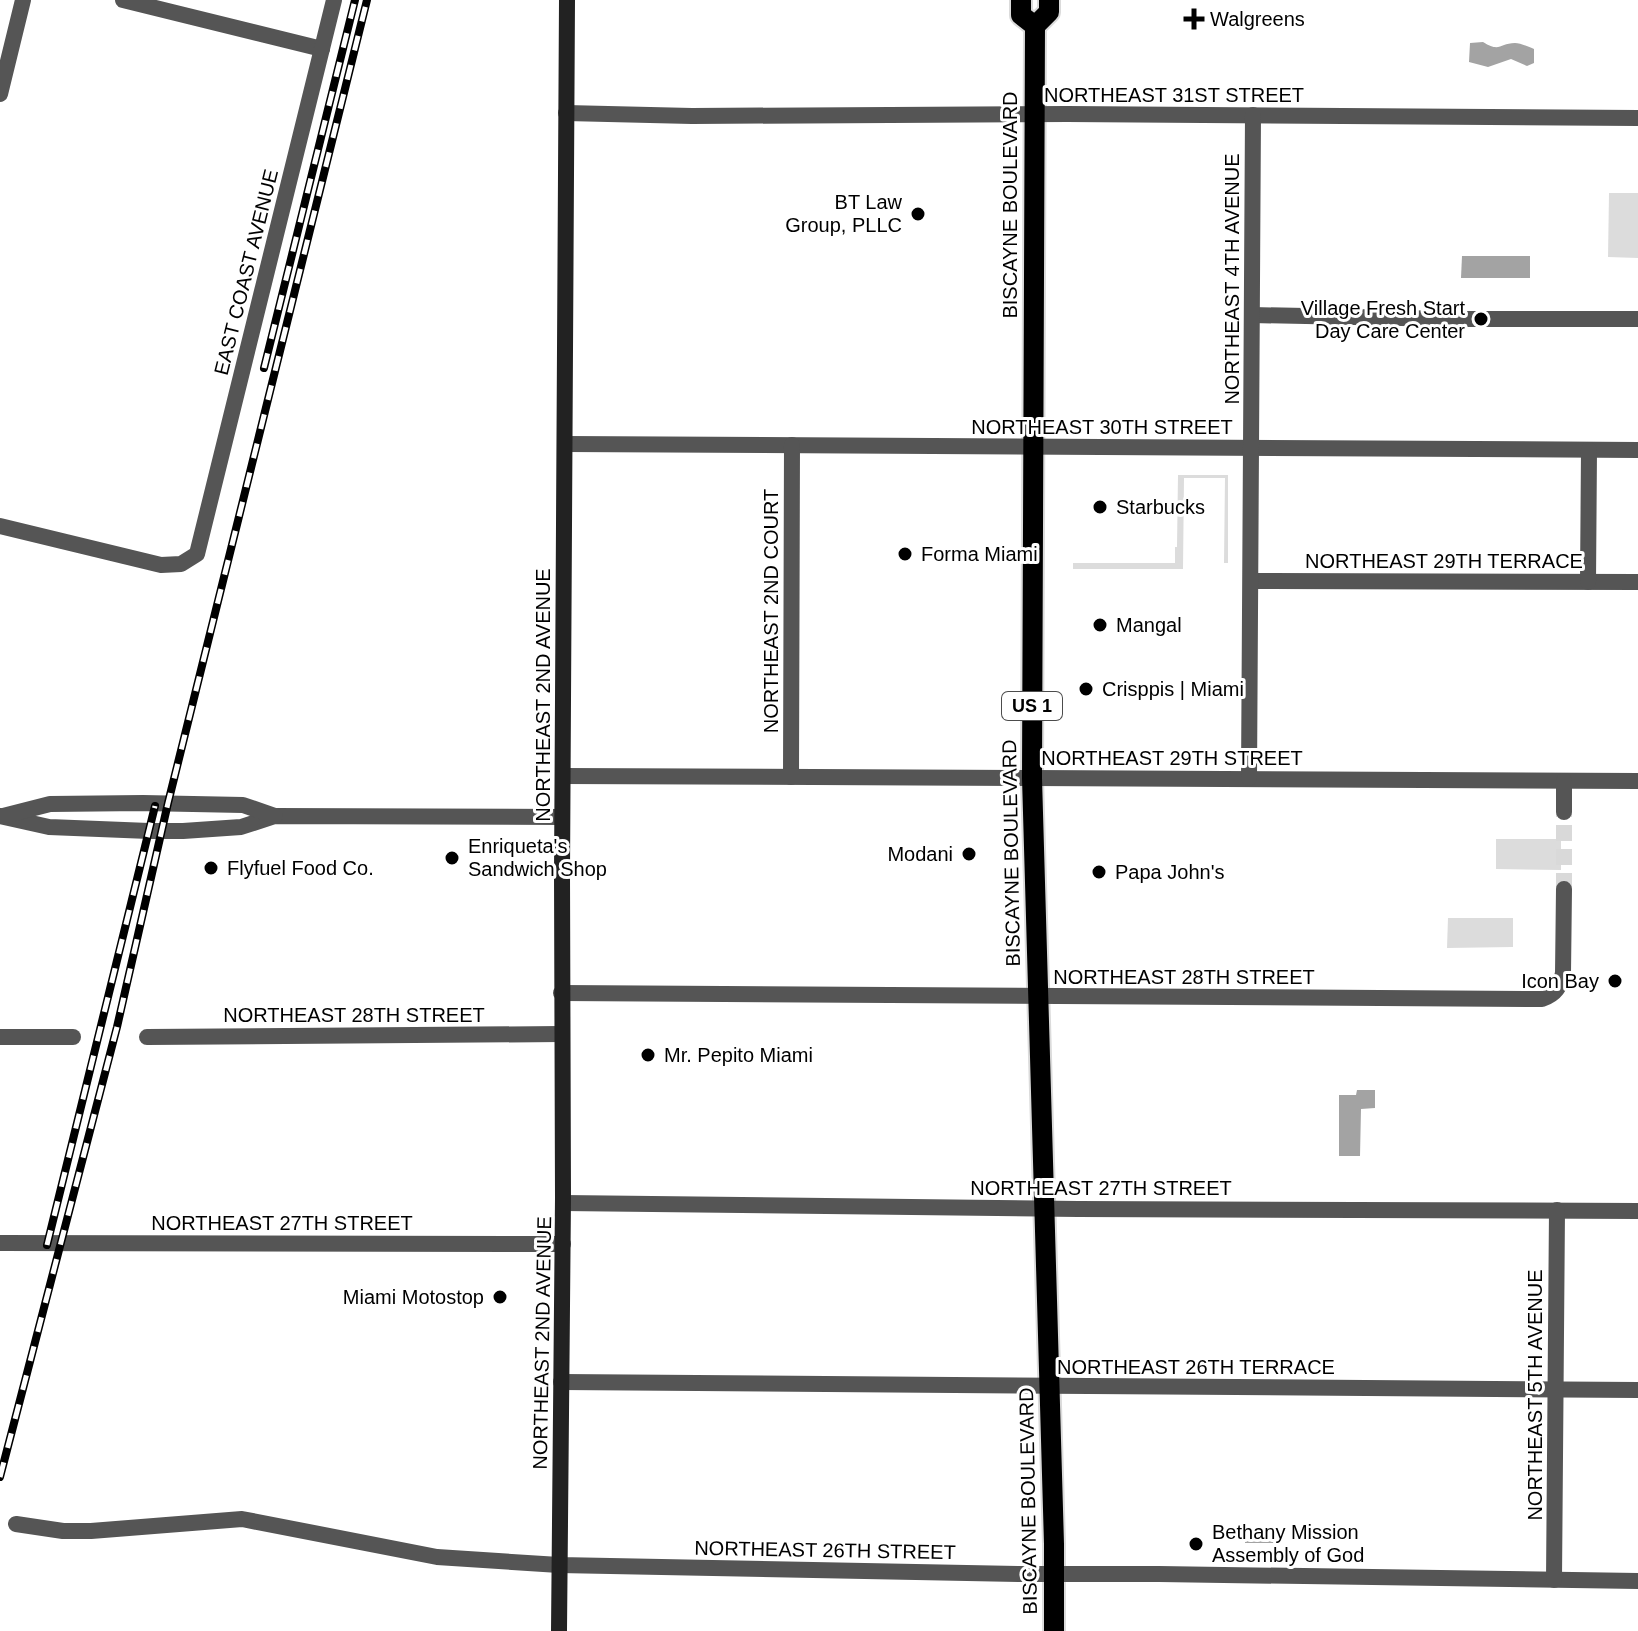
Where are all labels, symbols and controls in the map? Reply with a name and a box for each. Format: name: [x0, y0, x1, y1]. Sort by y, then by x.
place label: Walgreens: [1210, 8, 1305, 30]
marker: Walgreens: [1185, 10, 1203, 28]
street label: NORTHEAST 31ST STREET: [1044, 84, 1304, 106]
street label: BISCAYNE BOULEVARD: [999, 91, 1021, 319]
street label: NORTHEAST 4TH AVENUE: [1221, 153, 1243, 405]
street label: EAST COAST AVENUE: [210, 167, 282, 377]
place label: BT Law Group, PLLC: [785, 191, 903, 236]
marker: BT Law Group, PLLC: [909, 205, 927, 223]
place label: Village Fresh Start Day Care Center: [1301, 297, 1465, 342]
marker: Village Fresh Start Day Care Center: [1472, 310, 1490, 328]
street label: NORTHEAST 30TH STREET: [971, 416, 1233, 438]
street label: NORTHEAST 2ND COURT: [760, 489, 782, 733]
place label: Starbucks: [1116, 496, 1205, 518]
marker: Starbucks: [1091, 498, 1109, 516]
place label: Forma Miami: [921, 543, 1038, 565]
marker: Forma Miami: [896, 545, 914, 563]
street label: NORTHEAST 29TH TERRACE: [1305, 550, 1583, 572]
street label: NORTHEAST 2ND AVENUE: [532, 568, 554, 822]
place label: Mangal: [1116, 614, 1182, 636]
marker: Mangal: [1091, 616, 1109, 634]
place label: Crisppis | Miami: [1102, 678, 1244, 700]
marker: Crisppis | Miami: [1077, 680, 1095, 698]
road number: US 1: [1002, 692, 1062, 720]
street label: BISCAYNE BOULEVARD: [998, 739, 1024, 967]
street label: NORTHEAST 29TH STREET: [1041, 747, 1303, 769]
place label: Enriqueta's Sandwich Shop: [468, 835, 607, 880]
place label: Modani: [887, 843, 953, 865]
marker: Modani: [960, 845, 978, 863]
marker: Enriqueta's Sandwich Shop: [443, 849, 461, 867]
place label: Flyfuel Food Co.: [227, 857, 374, 879]
marker: Flyfuel Food Co.: [202, 859, 220, 877]
place label: Papa John's: [1115, 861, 1224, 883]
marker: Papa John's: [1090, 863, 1108, 881]
street label: NORTHEAST 28TH STREET: [1053, 966, 1315, 988]
place label: Icon Bay: [1521, 970, 1599, 992]
marker: Icon Bay: [1606, 972, 1624, 990]
street label: NORTHEAST 28TH STREET: [223, 1004, 485, 1026]
place label: Mr. Pepito Miami: [664, 1044, 813, 1066]
marker: Mr. Pepito Miami: [639, 1046, 657, 1064]
street label: NORTHEAST 27TH STREET: [970, 1177, 1232, 1199]
street label: NORTHEAST 27TH STREET: [151, 1212, 413, 1234]
street label: NORTHEAST 2ND AVENUE: [529, 1216, 555, 1470]
street label: NORTHEAST 5TH AVENUE: [1524, 1269, 1546, 1521]
place label: Miami Motostop: [343, 1286, 484, 1308]
marker: Miami Motostop: [491, 1288, 509, 1306]
street label: NORTHEAST 26TH TERRACE: [1057, 1356, 1335, 1378]
street label: BISCAYNE BOULEVARD: [1015, 1387, 1041, 1615]
place label: Bethany Mission Assembly of God: [1212, 1521, 1364, 1566]
marker: Bethany Mission Assembly of God: [1187, 1535, 1205, 1553]
street label: NORTHEAST 26TH STREET: [694, 1537, 956, 1563]

